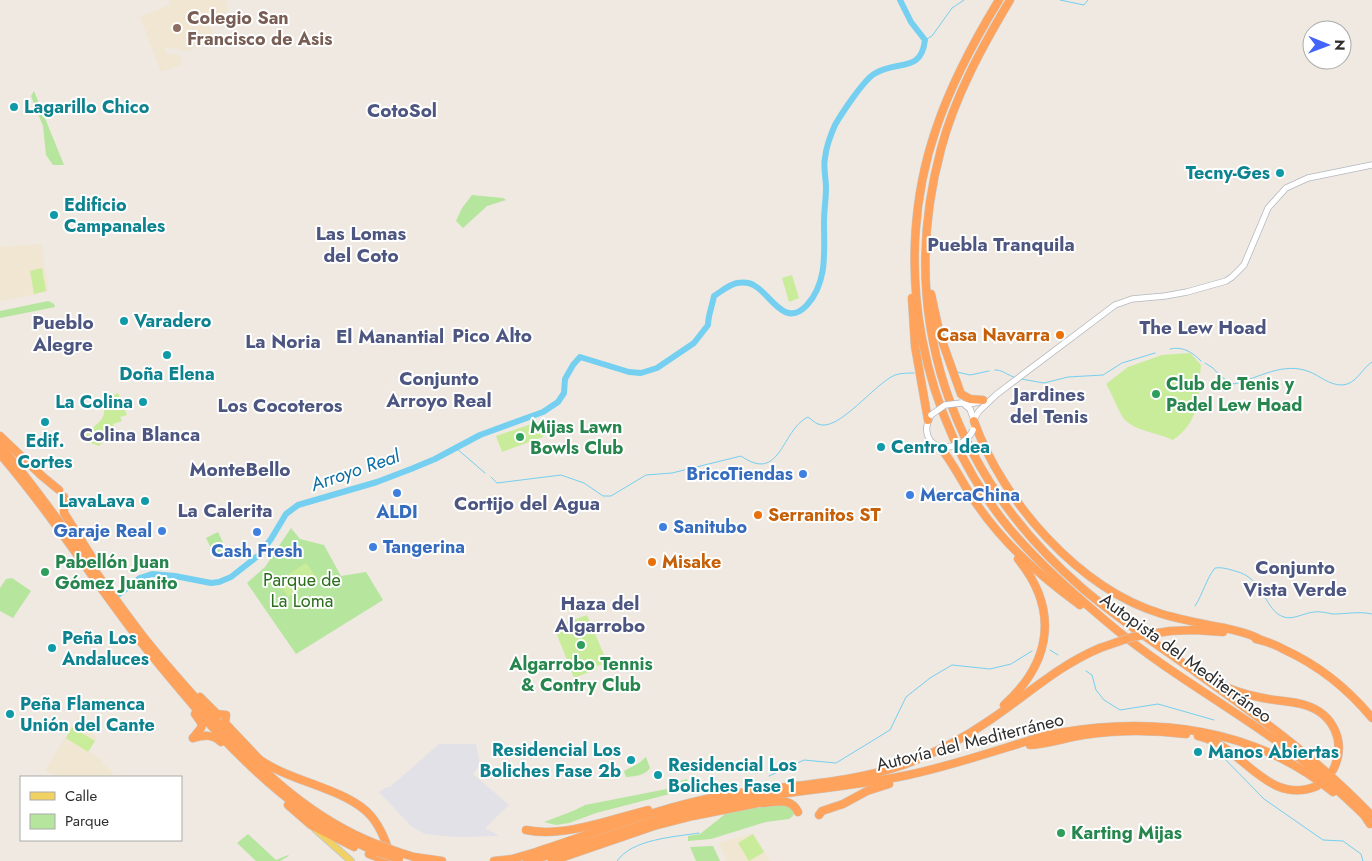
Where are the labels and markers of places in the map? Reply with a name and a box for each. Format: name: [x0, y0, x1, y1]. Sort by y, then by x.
place label: Colegio San Francisco de Asis: [187, 5, 332, 52]
marker: Colegio San Francisco de Asis: [171, 22, 183, 34]
place label: Lagarillo Chico: [24, 94, 150, 120]
marker: Lagarillo Chico: [8, 101, 20, 113]
place label: Tecny-Ges: [1186, 160, 1270, 186]
marker: Tecny-Ges: [1274, 167, 1286, 179]
place label: Edificio Campanales: [64, 192, 165, 239]
marker: Edificio Campanales: [48, 209, 60, 221]
place label: Varadero: [133, 308, 212, 334]
marker: Varadero: [118, 315, 130, 327]
place label: Casa Navarra: [937, 322, 1050, 348]
marker: Casa Navarra: [1054, 329, 1066, 341]
marker: Doña Elena: [161, 349, 173, 361]
place label: Doña Elena: [119, 361, 215, 387]
place label: Club de Tenis y Padel Lew Hoad: [1166, 371, 1302, 418]
marker: Club de Tenis y Padel Lew Hoad: [1150, 388, 1162, 400]
place label: La Colina: [55, 389, 133, 415]
marker: La Colina: [137, 396, 149, 408]
place label: Mijas Lawn Bowls Club: [530, 414, 623, 461]
marker: Edif. Cortes: [39, 416, 51, 428]
place label: Edif. Cortes: [18, 428, 72, 475]
marker: Mijas Lawn Bowls Club: [514, 431, 526, 443]
place label: Centro Idea: [891, 434, 990, 460]
marker: Centro Idea: [875, 441, 887, 453]
place label: BricoTiendas: [686, 461, 793, 487]
marker: BricoTiendas: [797, 468, 809, 480]
place label: MercaChina: [920, 482, 1020, 508]
marker: ALDI: [391, 487, 403, 499]
place label: LavaLava: [58, 488, 135, 514]
marker: MercaChina: [904, 489, 916, 501]
marker: LavaLava: [139, 495, 151, 507]
place label: ALDI: [375, 499, 418, 525]
place label: Serranitos ST: [768, 502, 882, 528]
marker: Serranitos ST: [752, 509, 764, 521]
place label: Sanitubo: [673, 514, 747, 540]
place label: Garaje Real: [53, 518, 152, 544]
marker: Sanitubo: [657, 521, 669, 533]
marker: Garaje Real: [156, 525, 168, 537]
marker: Cash Fresh: [251, 526, 263, 538]
place label: Tangerina: [383, 534, 465, 560]
place label: Cash Fresh: [211, 538, 303, 564]
marker: Tangerina: [367, 541, 379, 553]
place label: Pabellón Juan Gómez Juanito: [55, 549, 178, 596]
place label: Misake: [662, 549, 721, 575]
marker: Misake: [646, 556, 658, 568]
marker: Pabellón Juan Gómez Juanito: [39, 566, 51, 578]
place label: Peña Los Andaluces: [61, 625, 149, 672]
marker: Algarrobo Tennis & Contry Club: [575, 639, 587, 651]
marker: Peña Los Andaluces: [46, 642, 58, 654]
place label: Algarrobo Tennis & Contry Club: [508, 651, 653, 698]
place label: Peña Flamenca Unión del Cante: [20, 691, 155, 738]
marker: Peña Flamenca Unión del Cante: [4, 708, 16, 720]
place label: Residencial Los Boliches Fase 2b: [480, 737, 621, 784]
place label: Manos Abiertas: [1208, 739, 1339, 765]
marker: Manos Abiertas: [1192, 746, 1204, 758]
place label: Residencial Los Boliches Fase 1: [668, 752, 797, 799]
marker: Residencial Los Boliches Fase 2b: [625, 754, 637, 766]
marker: Residencial Los Boliches Fase 1: [652, 769, 664, 781]
place label: Karting Mijas: [1071, 820, 1182, 846]
marker: Karting Mijas: [1055, 827, 1067, 839]

